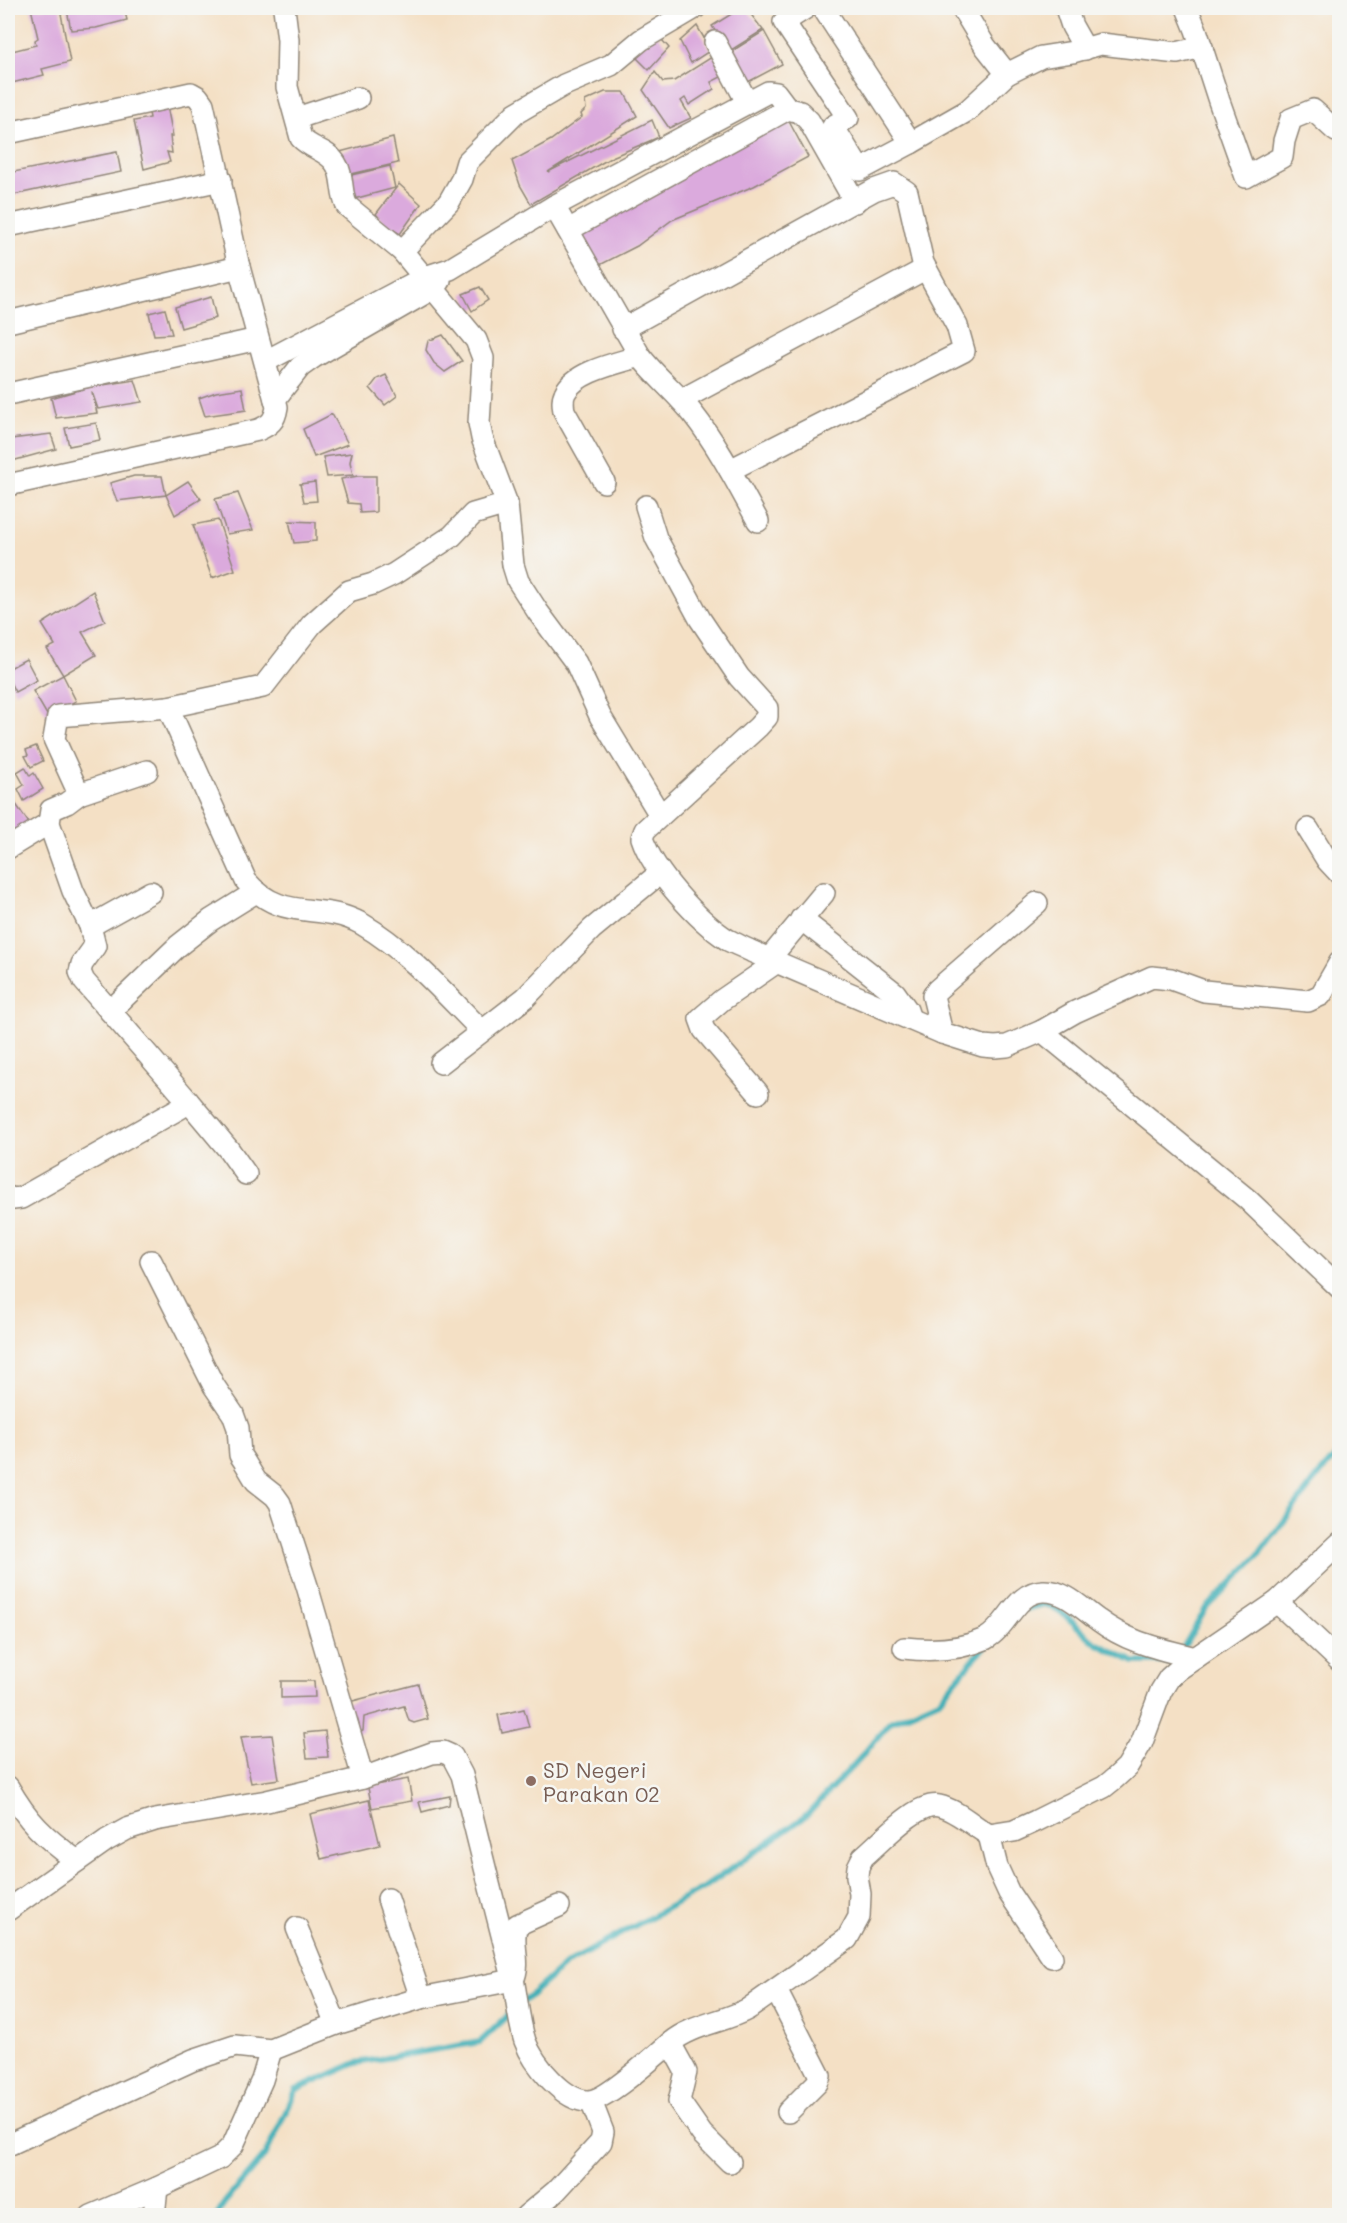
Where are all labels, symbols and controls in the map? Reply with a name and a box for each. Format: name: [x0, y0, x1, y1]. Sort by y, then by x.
place label: SD Negeri Parakan 02: [543, 1756, 660, 1807]
marker: SD Negeri Parakan 02: [524, 1774, 538, 1788]

